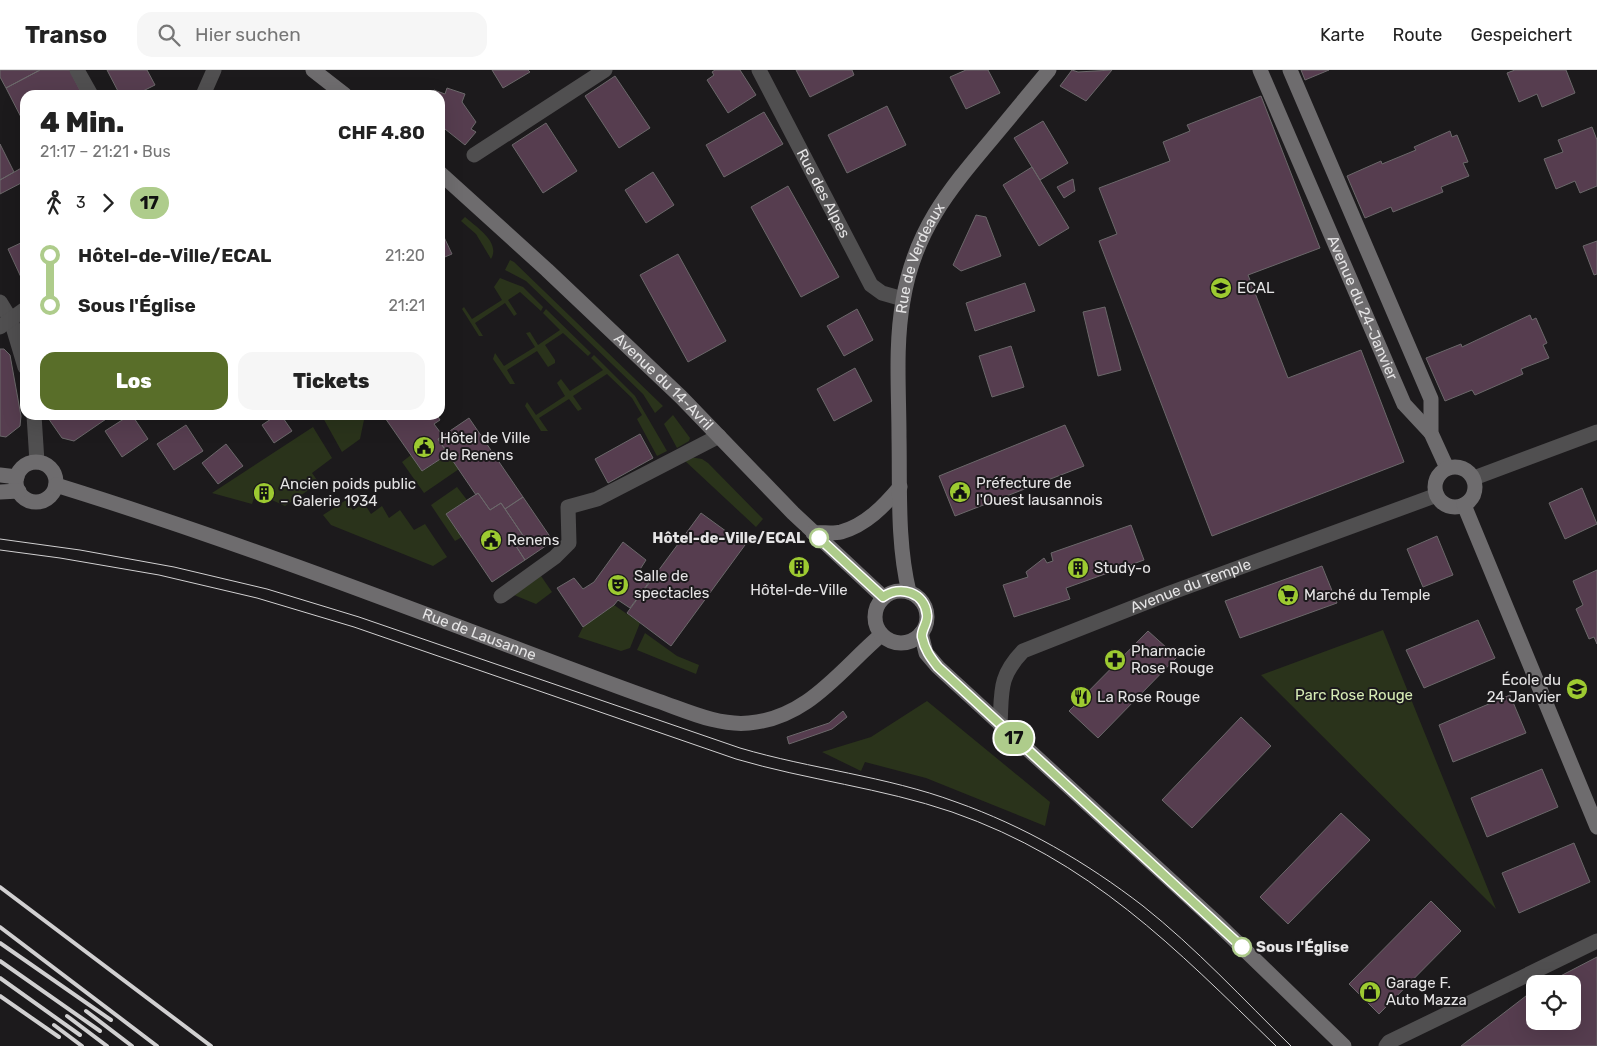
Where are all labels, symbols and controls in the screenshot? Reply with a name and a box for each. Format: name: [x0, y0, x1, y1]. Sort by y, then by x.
search box: [137, 12, 487, 57]
text: Transo: [25, 21, 107, 49]
icon: search: [155, 21, 183, 49]
text: Hier suchen: [195, 23, 301, 46]
text: Karte: [1320, 24, 1364, 46]
text: Route: [1392, 24, 1442, 46]
text: Gespeichert: [1470, 24, 1572, 46]
text: 4 Min.: [40, 106, 124, 139]
text: CHF 4.80: [338, 121, 425, 144]
text: 21:17 – 21:21 · Bus: [40, 142, 171, 161]
street label: Rue des Alpes: [793, 146, 854, 241]
icon: walk: [40, 189, 68, 217]
icon: forward: [94, 189, 122, 217]
text: 17: [140, 192, 159, 214]
text: 3: [76, 193, 86, 212]
street label: Rue de Verdeaux: [892, 199, 949, 315]
street label: Avenue du 24-Janvier: [1323, 233, 1402, 383]
text: Hôtel-de-Ville/ECAL: [78, 244, 271, 267]
text: 21:20: [385, 246, 425, 265]
school or university icon: ECAL: [1209, 276, 1233, 300]
place label: ECAL: [1237, 279, 1275, 297]
text: Sous l'Église: [78, 294, 196, 317]
text: 21:21: [388, 296, 425, 315]
street label: Avenue du 14-Avril: [610, 329, 717, 434]
button: Los: [40, 352, 228, 410]
button: Tickets: [238, 352, 425, 410]
place label: Hôtel de Ville de Renens: [440, 429, 531, 464]
public building icon: Hôtel de Ville de Renens: [412, 435, 436, 459]
place label: Préfecture de l'Ouest lausannois: [976, 474, 1103, 509]
place label: Ancien poids public – Galerie 1934: [280, 475, 416, 510]
public building icon: Préfecture de l'Ouest lausannois: [948, 480, 972, 504]
building icon: Ancien poids public – Galerie 1934: [252, 481, 276, 505]
public building icon: Renens: [479, 528, 503, 552]
marker: Hôtel-de-Ville/ECAL: [809, 528, 829, 548]
place label: Hôtel-de-Ville/ECAL: [652, 529, 805, 547]
place label: Renens: [507, 531, 560, 549]
building icon: Hôtel-de-Ville: [787, 555, 811, 579]
street label: Avenue du Temple: [1128, 555, 1253, 617]
building icon: Study-o: [1066, 556, 1090, 580]
place label: Study-o: [1094, 559, 1151, 577]
place label: Salle de spectacles: [634, 567, 710, 602]
theatre icon: Salle de spectacles: [606, 573, 630, 597]
place label: Hôtel-de-Ville: [750, 581, 848, 599]
supermarket icon: Marché du Temple: [1276, 583, 1300, 607]
place label: Marché du Temple: [1304, 586, 1430, 604]
street label: Rue de Lausanne: [420, 605, 539, 664]
place label: Pharmacie Rose Rouge: [1131, 642, 1214, 677]
pharmacy icon: Pharmacie Rose Rouge: [1103, 648, 1127, 672]
place label: École du 24 Janvier: [1487, 671, 1561, 706]
school or university icon: École du 24 Janvier: [1565, 677, 1589, 701]
restaurant icon: La Rose Rouge: [1069, 685, 1093, 709]
park label: Parc Rose Rouge: [1295, 686, 1413, 704]
place label: La Rose Rouge: [1097, 688, 1200, 706]
line badge: 17: [992, 722, 1036, 754]
text: 17: [1004, 727, 1024, 749]
marker: Sous l'Église: [1232, 937, 1252, 957]
place label: Sous l'Église: [1256, 938, 1349, 956]
place label: Garage F. Auto Mazza: [1386, 974, 1467, 1009]
map controls: [1526, 975, 1581, 1030]
button: locate: [1526, 975, 1581, 1030]
shop icon: Garage F. Auto Mazza: [1358, 980, 1382, 1004]

